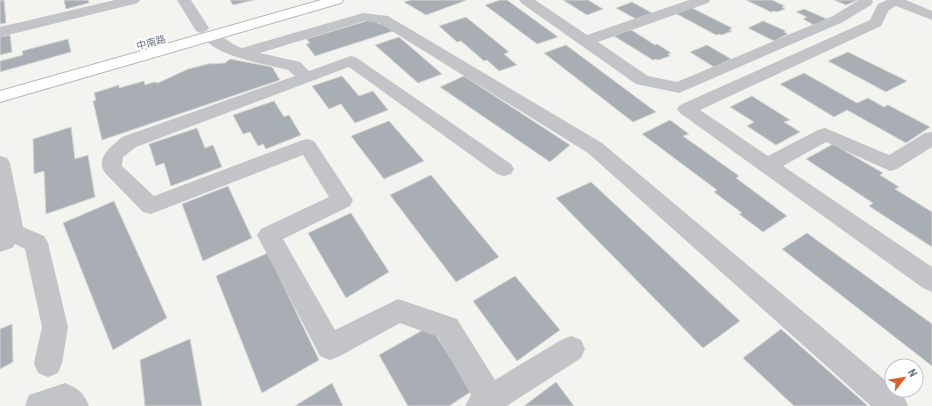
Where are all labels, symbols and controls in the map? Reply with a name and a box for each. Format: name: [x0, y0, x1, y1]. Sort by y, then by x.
street label: 中南路: [135, 33, 167, 52]
north arrow: [884, 358, 924, 398]
text: N: [905, 367, 920, 380]

